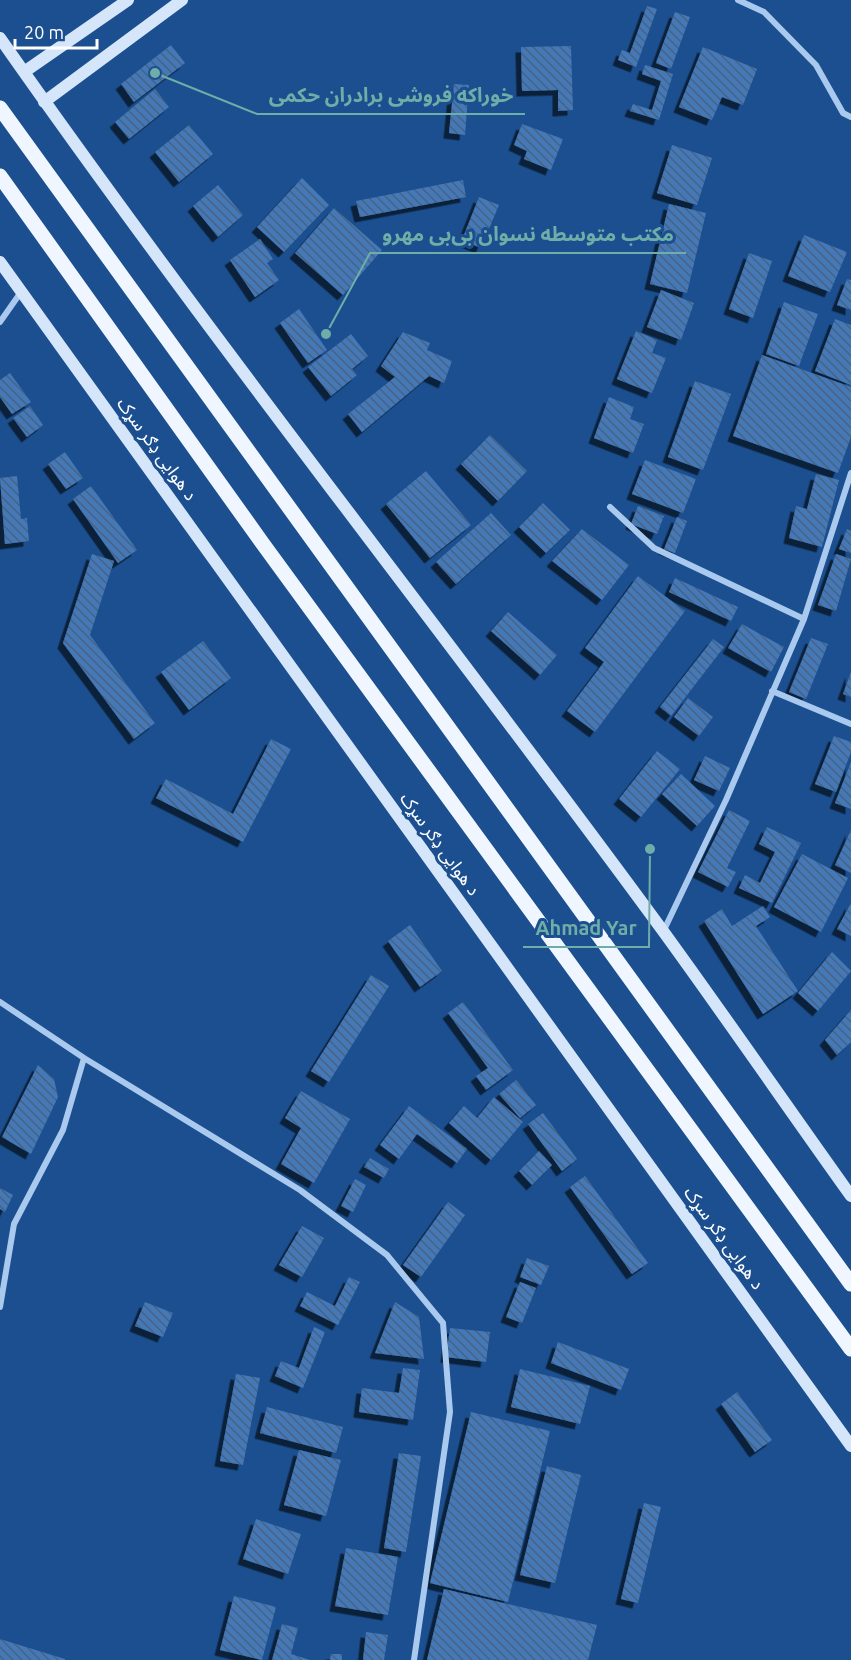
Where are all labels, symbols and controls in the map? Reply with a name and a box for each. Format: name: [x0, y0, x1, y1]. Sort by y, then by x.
scale bar: [15, 12, 98, 50]
text: 20 m: [24, 22, 64, 42]
callout: خوراکه فروشی برادران حکمی: [257, 76, 525, 114]
text: خوراکه فروشی برادران حکمی: [269, 83, 514, 107]
callout: مکتب متوسطه نسوان بی‌بی مهرو: [370, 215, 686, 253]
text: مکتب متوسطه نسوان بی‌بی مهرو: [382, 222, 674, 246]
street label: د هوایی ډګر سړک: [112, 393, 202, 505]
street label: د هوایی ډګر سړک: [395, 788, 485, 900]
callout: Ahmad Yar: [523, 909, 649, 947]
text: Ahmad Yar: [535, 916, 637, 939]
street label: د هوایی ډګر سړک: [679, 1182, 769, 1294]

